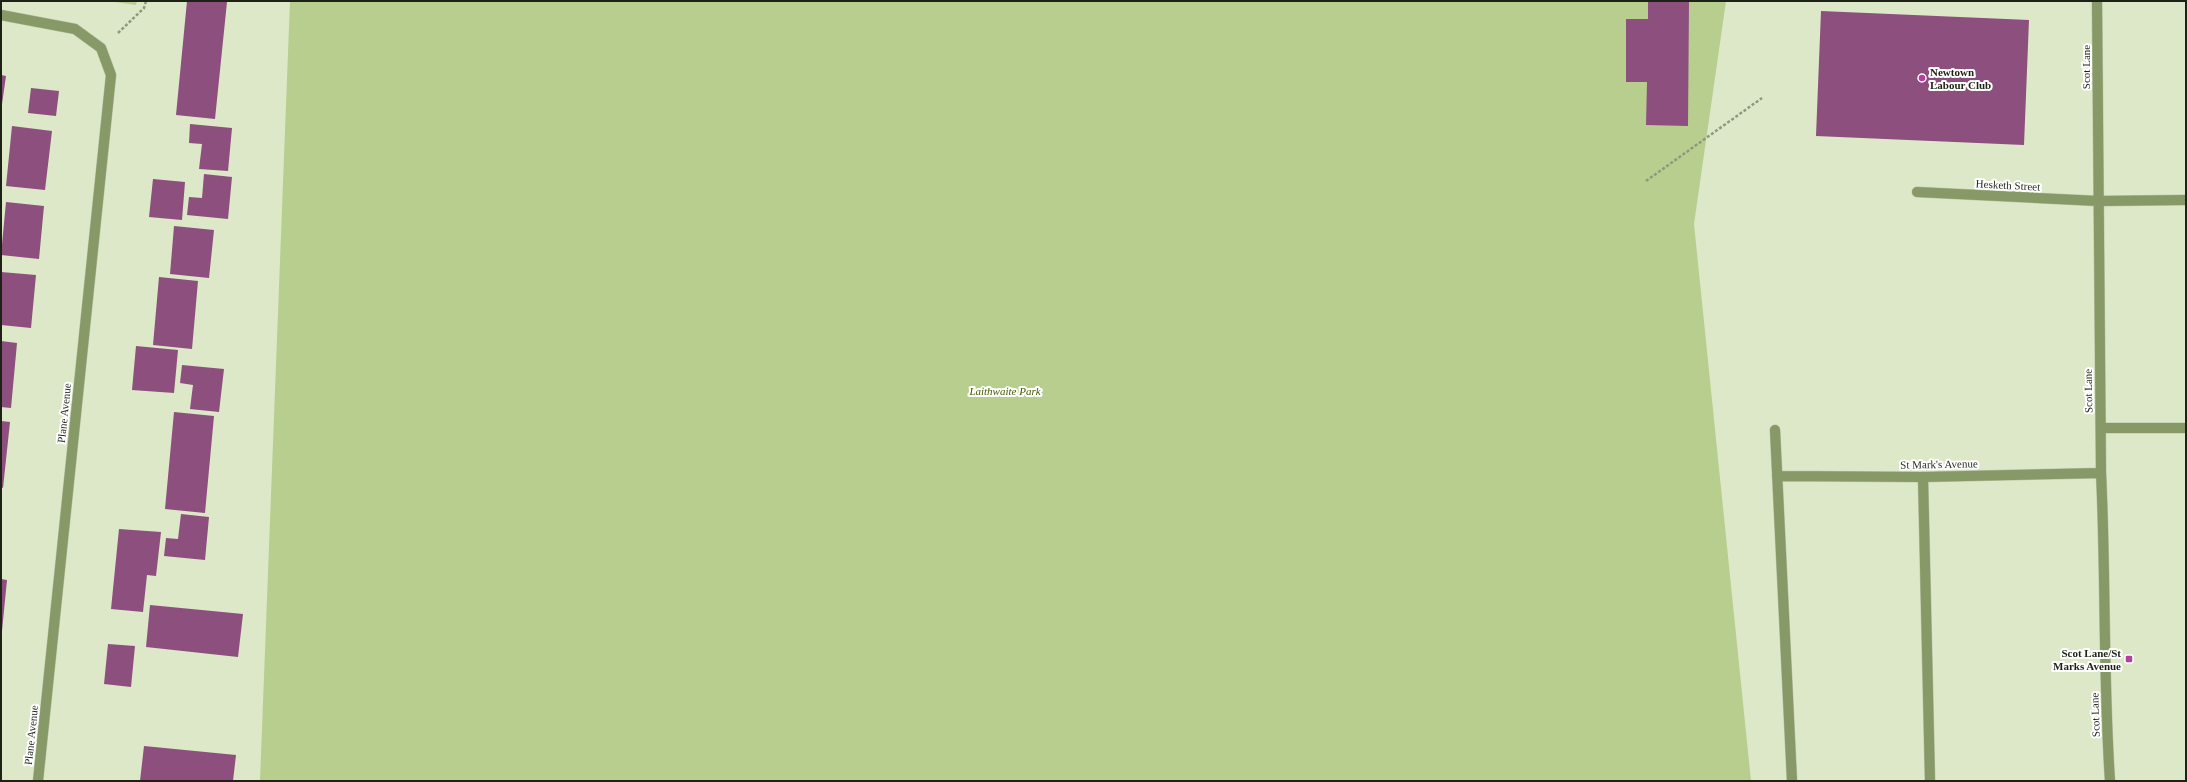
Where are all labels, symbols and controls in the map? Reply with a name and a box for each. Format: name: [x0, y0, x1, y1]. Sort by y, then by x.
street label: Scot Lane: [2080, 45, 2092, 89]
place label: Newtown Labour Club: [1930, 66, 1991, 91]
marker: Newtown Labour Club: [1917, 73, 1927, 83]
street label: Hesketh Street: [1976, 177, 2040, 193]
street label: Scot Lane: [2082, 369, 2094, 413]
street label: Plane Avenue: [55, 382, 73, 443]
park label: Laithwaite Park: [968, 385, 1042, 397]
street label: St Mark's Avenue: [1900, 457, 1978, 471]
place label: Scot Lane/St Marks Avenue: [2053, 647, 2121, 672]
marker: Scot Lane/St Marks Avenue: [2124, 654, 2134, 664]
street label: Scot Lane: [2088, 693, 2102, 737]
street label: Plane Avenue: [22, 704, 40, 765]

